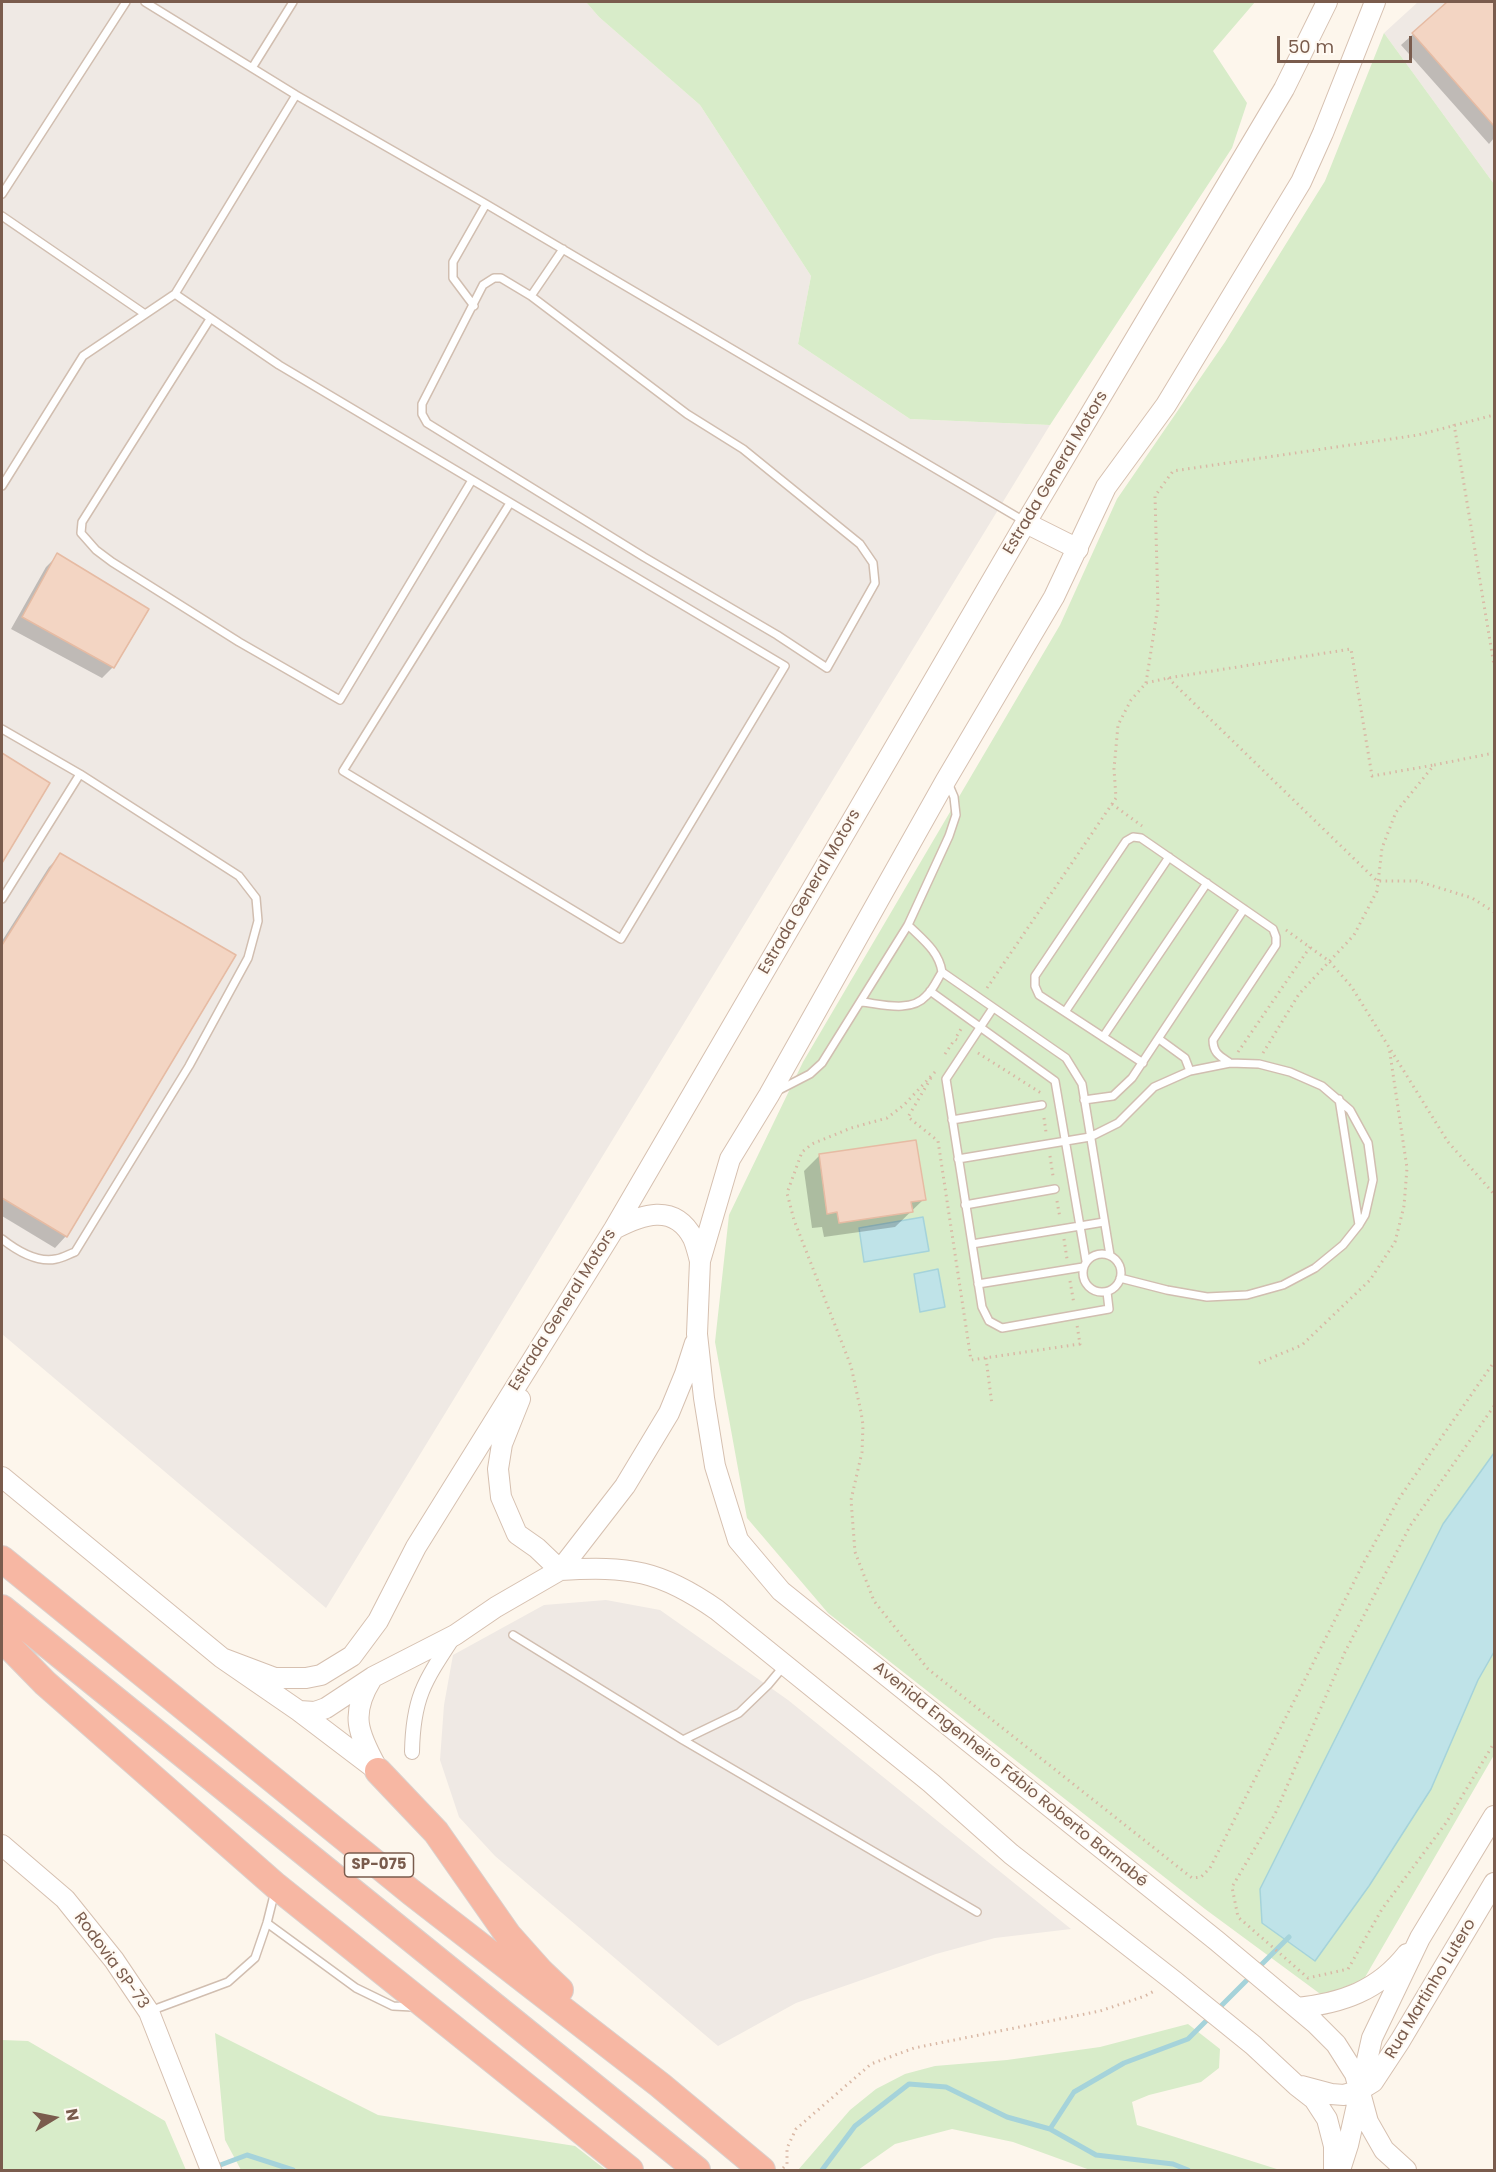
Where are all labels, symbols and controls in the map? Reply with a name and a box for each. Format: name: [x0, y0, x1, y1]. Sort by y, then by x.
scale bar: [1280, 24, 1415, 62]
text: 50 m: [1288, 34, 1334, 59]
street label: Estrada General Motors: [1000, 388, 1112, 558]
street label: Estrada General Motors: [755, 806, 865, 978]
street label: Estrada General Motors: [505, 1226, 621, 1394]
street label: Avenida Engenheiro Fábio Roberto Barnabé: [869, 1658, 1151, 1892]
road number: SP-075: [344, 1853, 413, 1877]
street label: Rodovia SP-73: [70, 1909, 152, 2013]
street label: Rua Martinho Lutero: [1382, 1916, 1480, 2062]
north arrow: [24, 2088, 84, 2148]
text: N: [60, 2107, 85, 2123]

